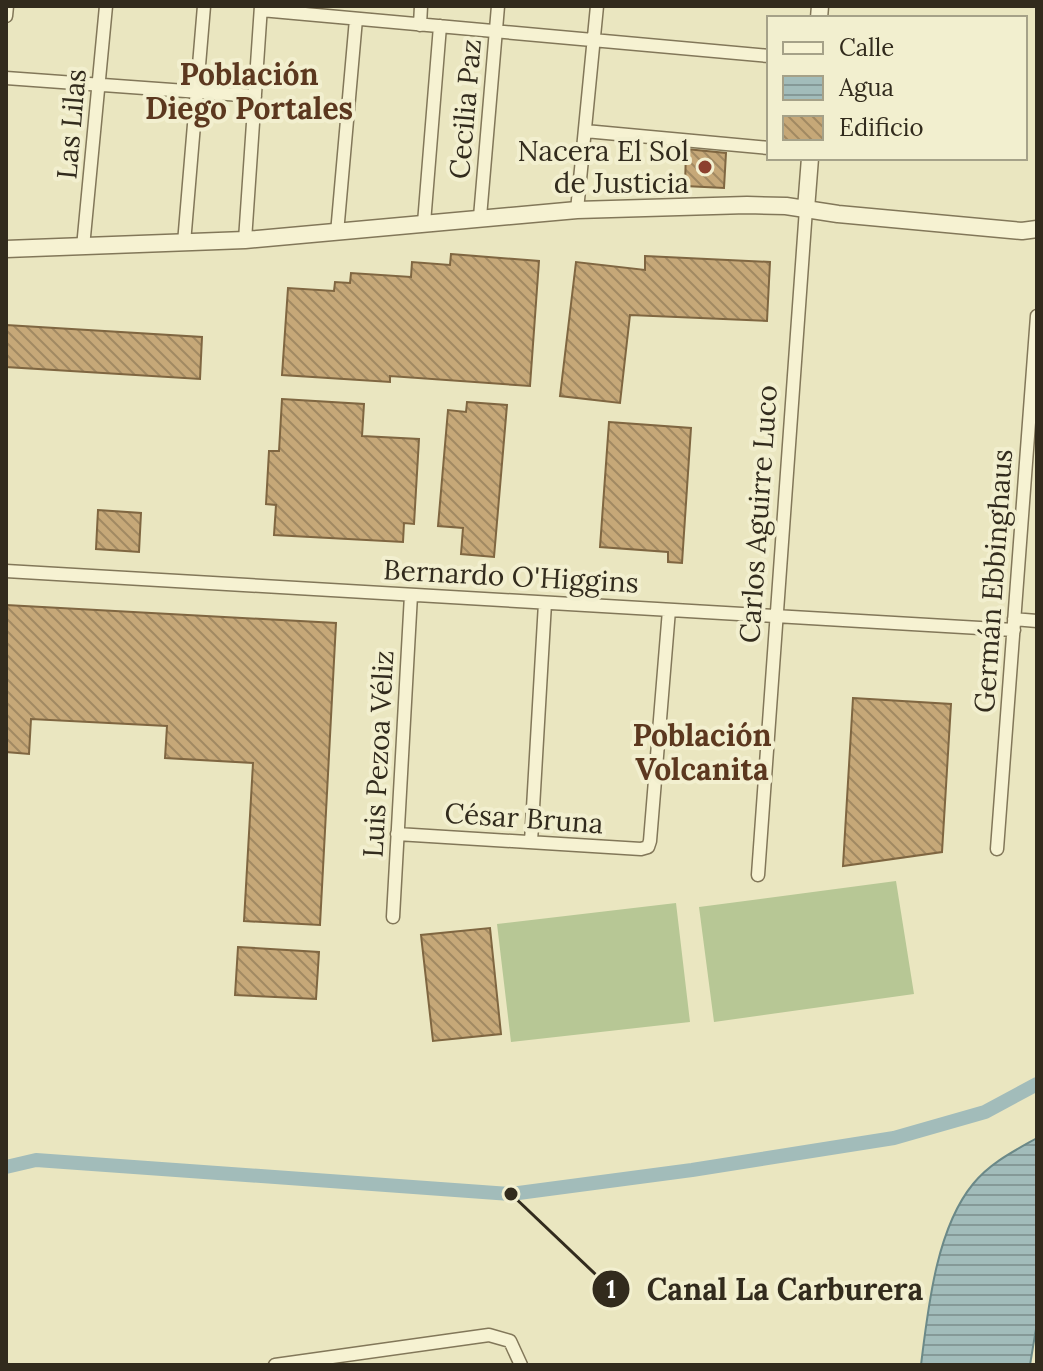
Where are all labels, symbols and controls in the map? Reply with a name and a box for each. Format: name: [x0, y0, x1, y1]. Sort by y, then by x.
legend: [767, 16, 1027, 160]
text: Calle: [839, 32, 894, 63]
street label: Cecilia Paz: [441, 38, 489, 180]
district label: Población Diego Portales: [145, 55, 353, 128]
street label: Las Lilas: [48, 67, 94, 181]
text: Agua: [838, 72, 894, 103]
text: Edificio: [839, 112, 924, 143]
place label: Nacera El Sol de Justicia: [517, 133, 689, 201]
marker: Nacera El Sol de Justicia: [696, 158, 714, 176]
street label: Carlos Aguirre Luco: [731, 384, 785, 644]
street label: Germán Ebbinghaus: [966, 448, 1020, 714]
street label: Bernardo O'Higgins: [382, 551, 640, 601]
street label: Luis Pezoa Véliz: [355, 649, 401, 859]
district label: Población Volcanita: [632, 716, 772, 788]
street label: César Bruna: [443, 794, 605, 842]
callout: Canal La Carburera: [591, 1262, 940, 1316]
text: Canal La Carburera: [647, 1270, 924, 1308]
text: 1: [606, 1274, 616, 1305]

